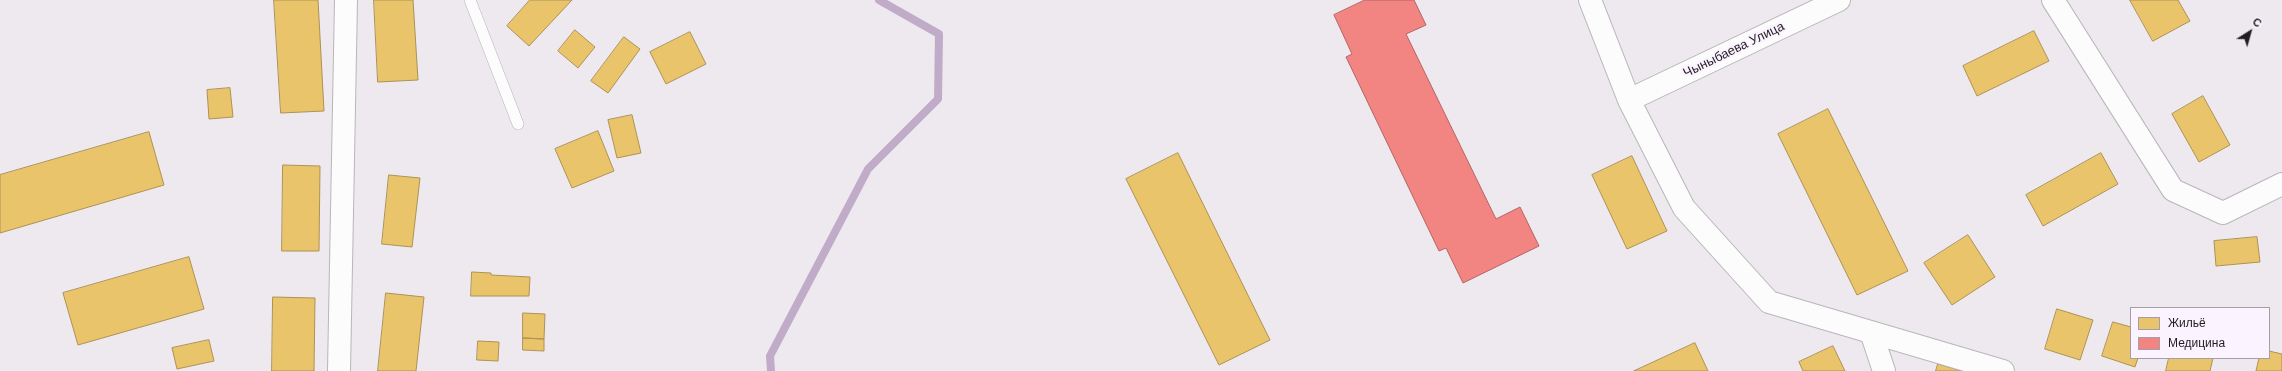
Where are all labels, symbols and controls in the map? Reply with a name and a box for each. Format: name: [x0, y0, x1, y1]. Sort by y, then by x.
north arrow: [2230, 12, 2270, 52]
text: С: [2250, 15, 2264, 30]
street label: Чыныбаева Улица: [1681, 19, 1787, 81]
legend: [2130, 307, 2270, 359]
text: Жильё: [2168, 316, 2206, 330]
text: Медицина: [2168, 336, 2225, 350]

